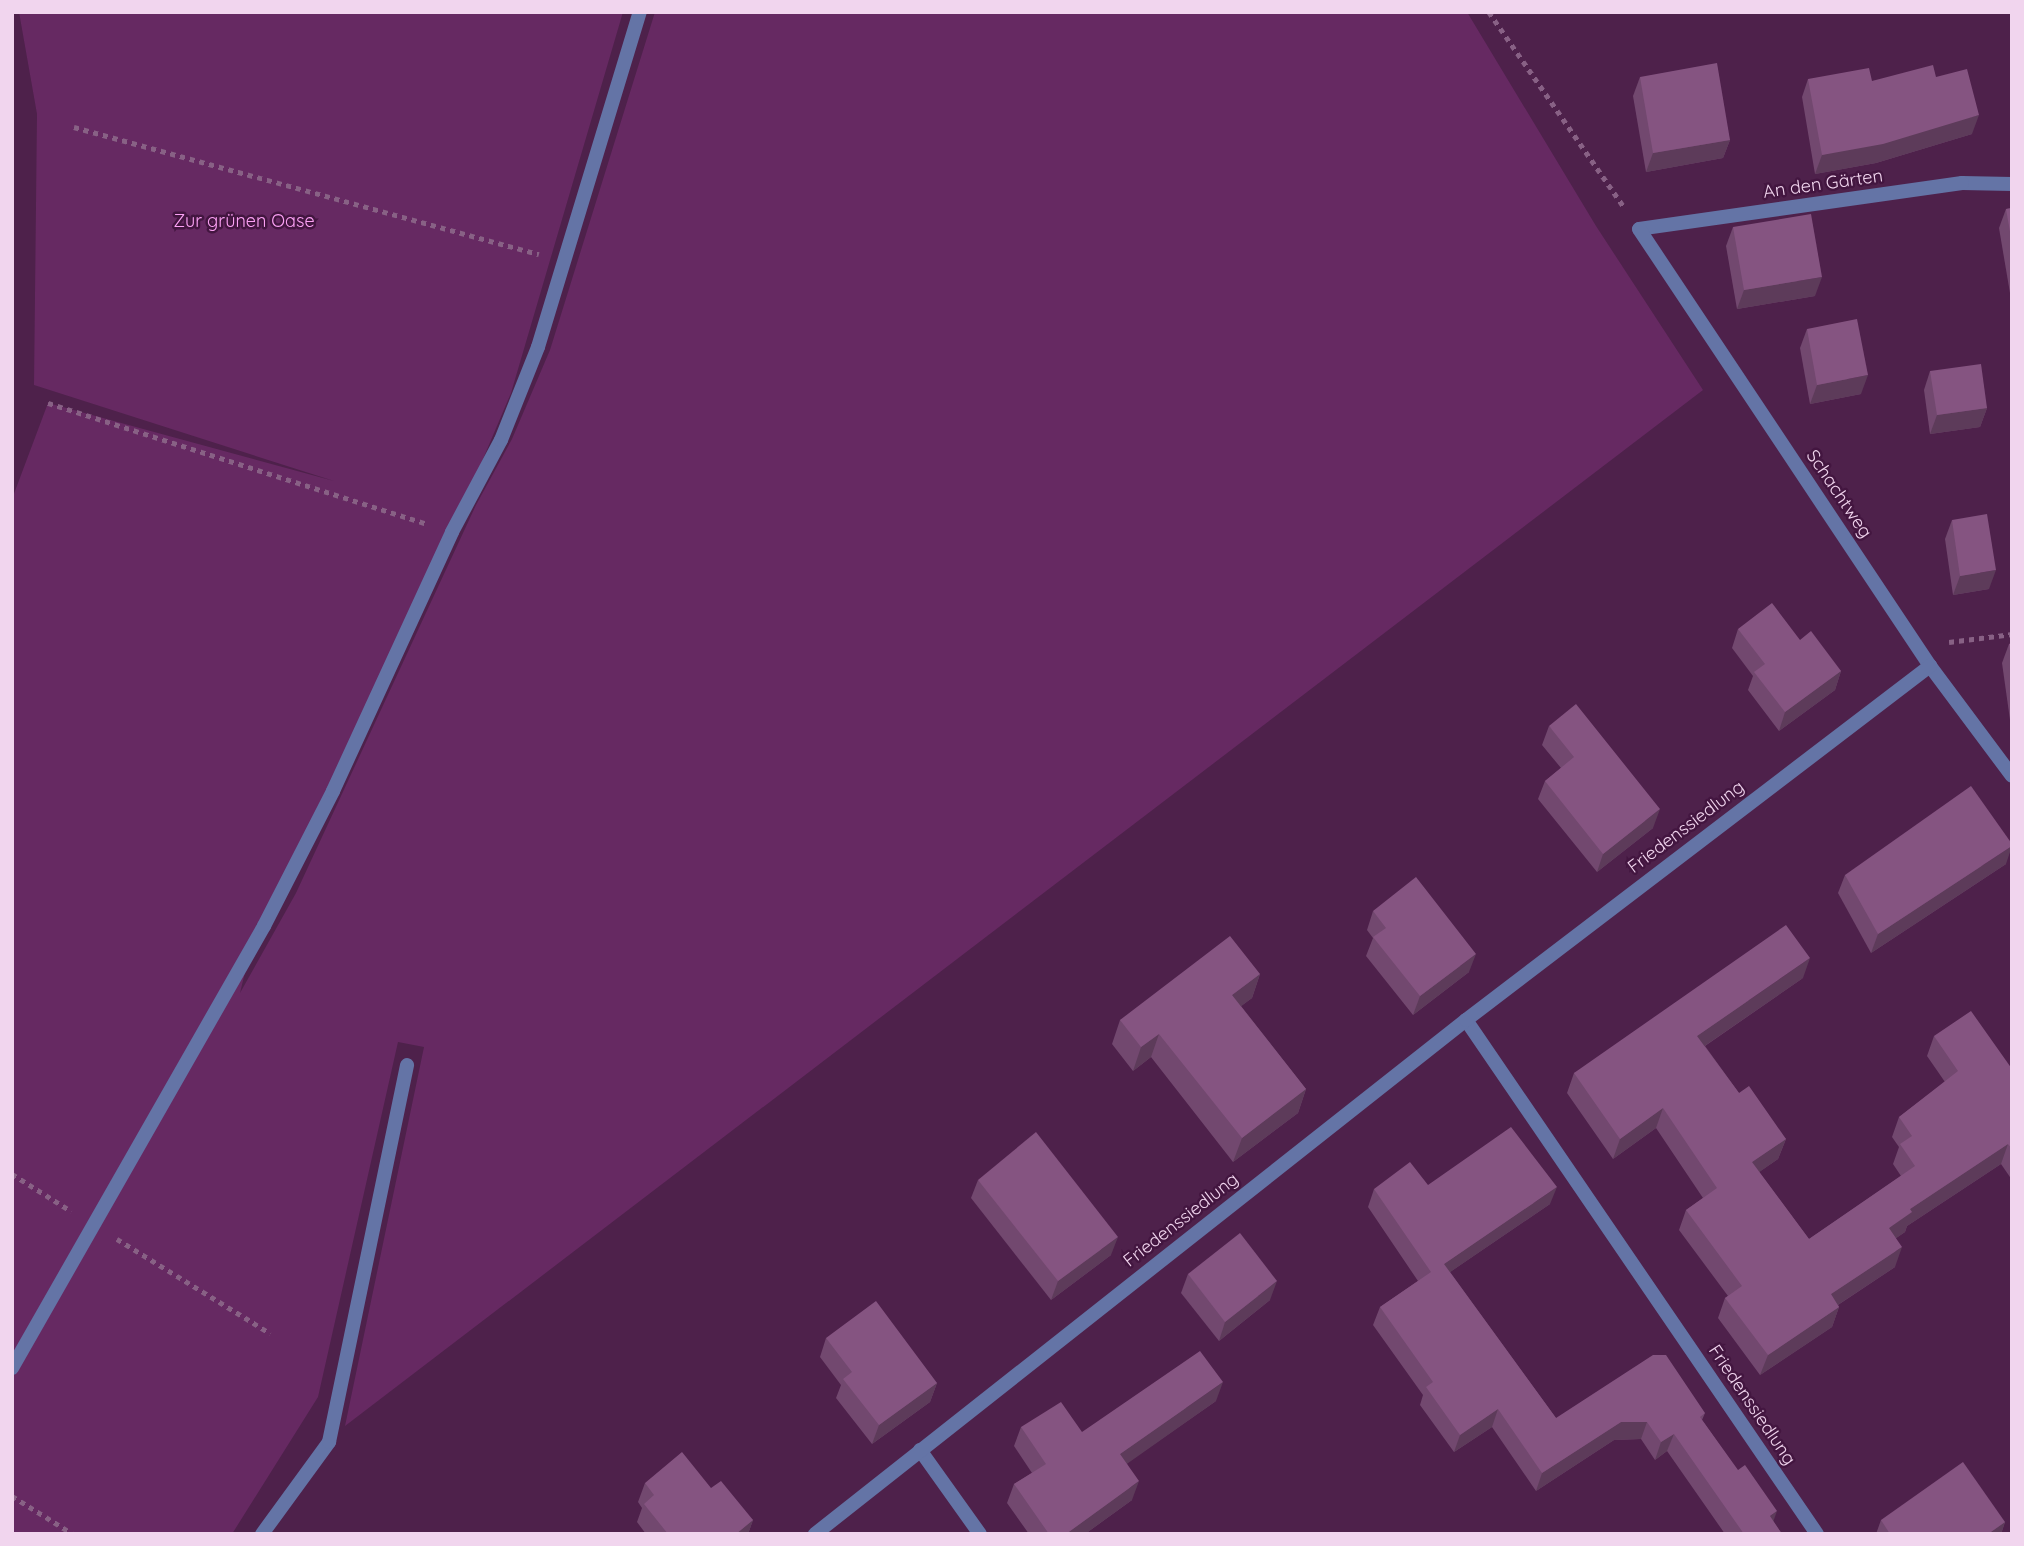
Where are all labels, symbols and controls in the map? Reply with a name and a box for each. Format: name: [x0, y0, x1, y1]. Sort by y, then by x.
street label: An den Gärten: [1762, 165, 1884, 203]
park label: Zur grünen Oase: [173, 210, 315, 232]
street label: Schachtweg: [1802, 446, 1876, 542]
street label: Friedenssiedlung: [1624, 776, 1748, 878]
street label: Friedenssiedlung: [1119, 1168, 1243, 1272]
street label: Friedenssiedlung: [1704, 1341, 1800, 1469]

